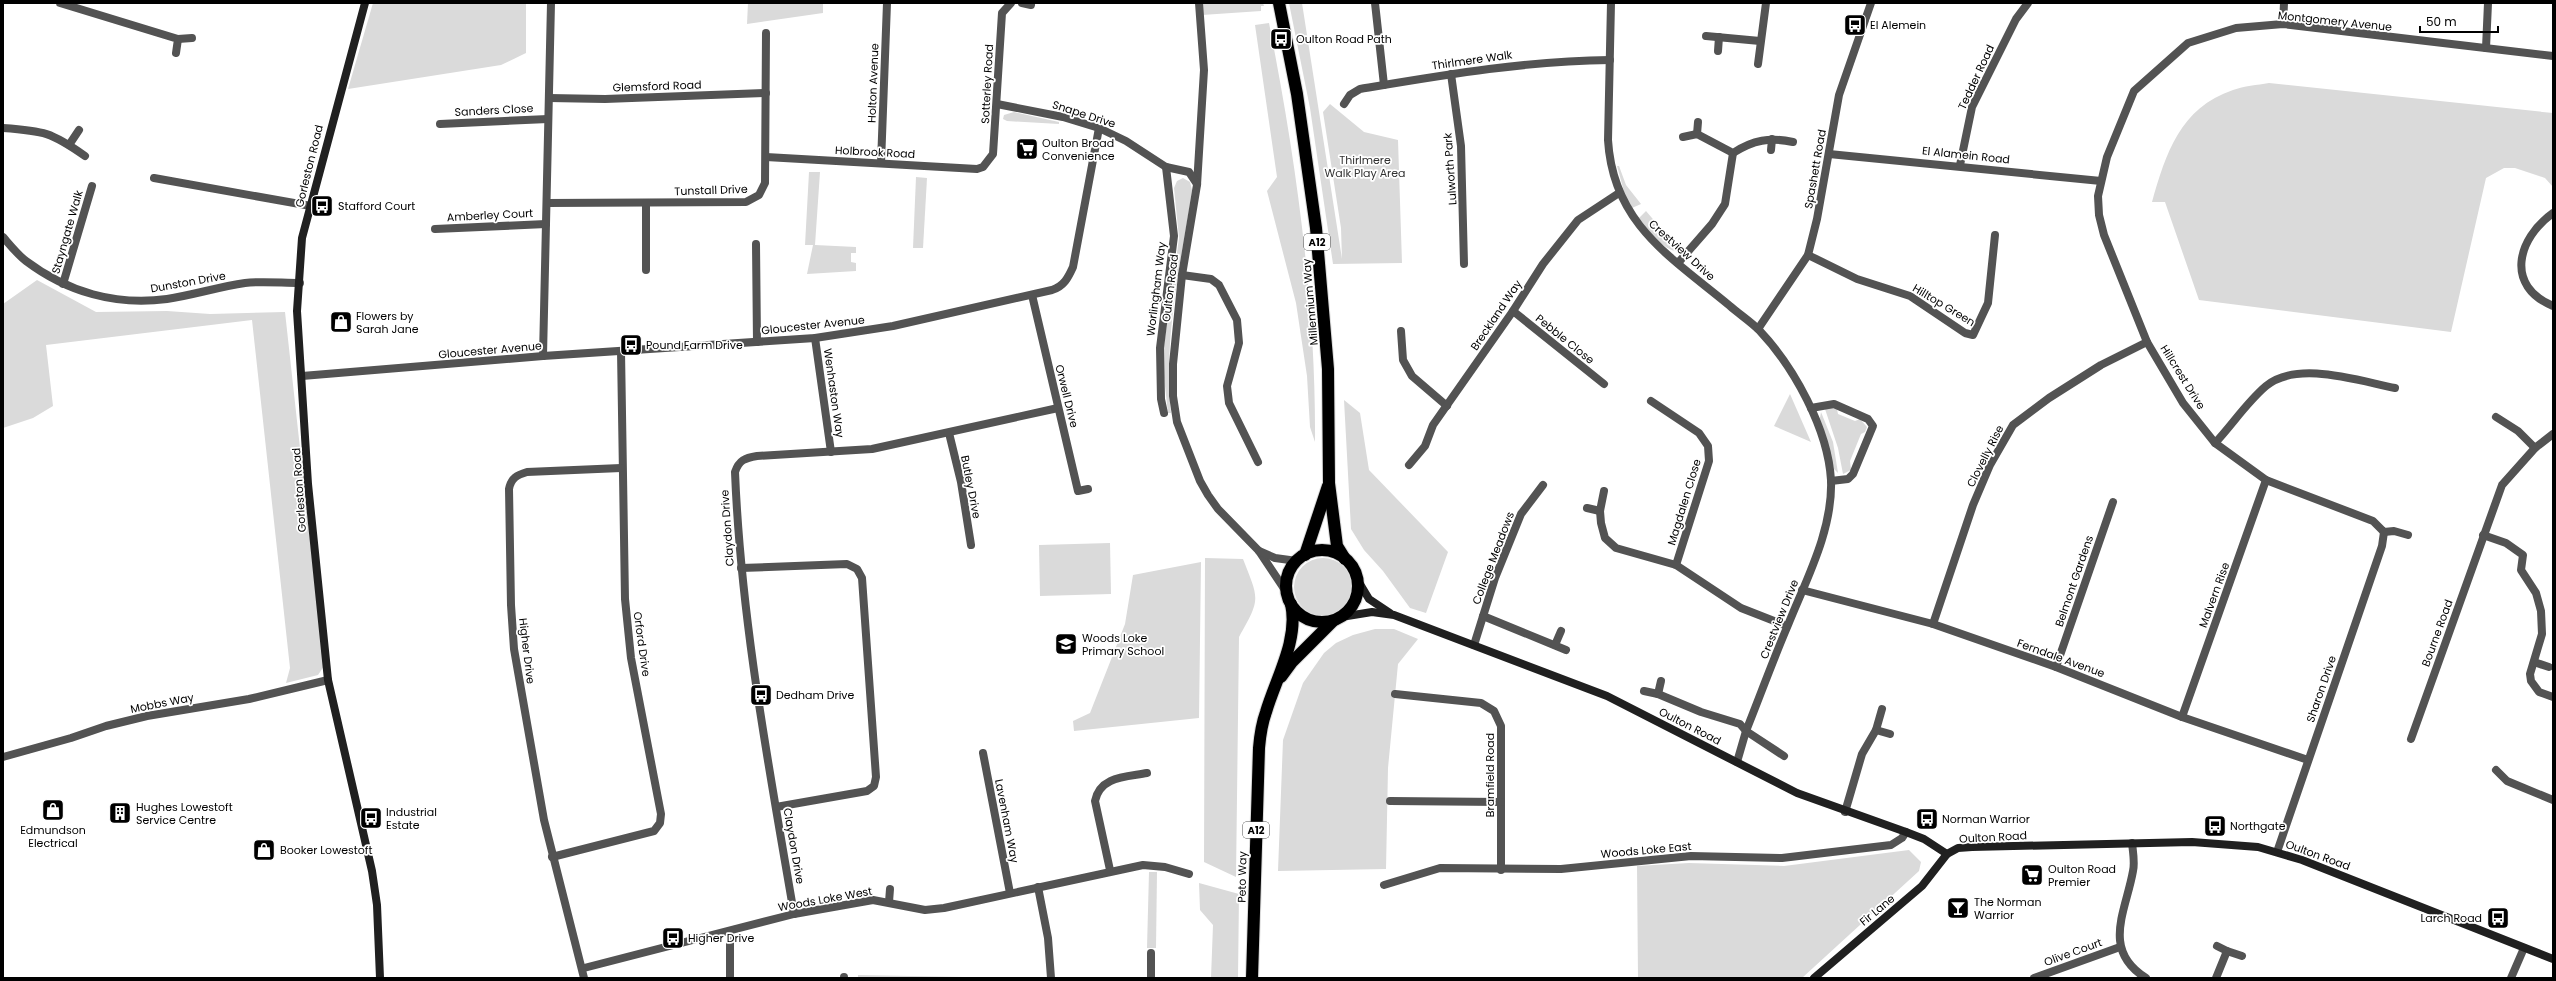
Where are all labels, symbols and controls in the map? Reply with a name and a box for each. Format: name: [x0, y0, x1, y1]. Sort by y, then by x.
street label: Montgomery Avenue: [2277, 7, 2393, 35]
scale bar: [2420, 8, 2498, 34]
bus stop icon: El Alemein: [1842, 12, 1868, 38]
text: 50 m: [2426, 13, 2457, 30]
place label: El Alemein: [1870, 17, 1926, 33]
bus stop icon: Oulton Road Path: [1268, 26, 1294, 52]
place label: Oulton Road Path: [1296, 31, 1392, 47]
street label: Tedder Road: [1954, 42, 1998, 112]
street label: Holton Avenue: [864, 43, 882, 123]
street label: Sotterley Road: [977, 44, 997, 124]
street label: Thirlmere Walk: [1431, 46, 1514, 74]
street label: Glemsford Road: [612, 76, 702, 96]
street label: Snape Drive: [1050, 96, 1118, 132]
street label: Sanders Close: [454, 100, 534, 120]
street label: Gorleston Road: [291, 123, 327, 209]
street label: Spashett Road: [1800, 128, 1830, 210]
street label: Lulworth Park: [1439, 132, 1460, 206]
place label: Oulton Broad Convenience: [1042, 135, 1115, 164]
supermarket icon: Oulton Broad Convenience: [1014, 136, 1040, 162]
street label: Holbrook Road: [835, 142, 915, 162]
street label: El Alamein Road: [1921, 142, 2011, 168]
park label: Thirlmere Walk Play Area: [1325, 152, 1405, 181]
street label: Tunstall Drive: [674, 181, 748, 199]
street label: Stayngate Walk: [47, 188, 87, 276]
bus stop icon: Stafford Court: [309, 193, 335, 219]
place label: Stafford Court: [338, 198, 415, 214]
street label: Amberley Court: [446, 205, 534, 225]
street label: Crestview Drive: [1645, 216, 1719, 284]
road number: A12: [1304, 234, 1330, 250]
street label: Worlingham Way: [1142, 240, 1170, 337]
street label: Oulton Road: [1158, 253, 1182, 323]
street label: Millennium Way: [1298, 257, 1322, 346]
street label: Dunston Drive: [149, 267, 227, 296]
street label: Breckland Way: [1466, 276, 1526, 353]
street label: Hilltop Green: [1910, 280, 1978, 330]
place label: Flowers by Sarah Jane: [356, 308, 419, 337]
shop icon: Flowers by Sarah Jane: [328, 309, 354, 335]
street label: Pebble Close: [1532, 310, 1598, 368]
street label: Gloucester Avenue: [761, 312, 866, 338]
bus stop icon: Pound Farm Drive: [618, 332, 644, 358]
street label: Gloucester Avenue: [438, 337, 543, 362]
place label: Pound Farm Drive: [646, 337, 743, 353]
street label: Hillcrest Drive: [2157, 342, 2209, 413]
street label: Wenhaston Way: [820, 347, 848, 440]
street label: Orwell Drive: [1051, 363, 1083, 429]
street label: Clovelly Rise: [1962, 422, 2008, 490]
street label: Gorleston Road: [288, 447, 310, 533]
street label: Butley Drive: [957, 454, 985, 520]
street label: Magdalen Close: [1663, 457, 1705, 547]
street label: Claydon Drive: [716, 489, 738, 567]
street label: College Meadows: [1468, 509, 1518, 607]
street label: Belmont Gardens: [2051, 533, 2097, 629]
street label: Malvern Rise: [2195, 560, 2233, 630]
street label: Crestview Drive: [1756, 577, 1802, 661]
street label: Bourne Road: [2417, 597, 2457, 669]
street label: Orford Drive: [630, 610, 655, 678]
street label: Higher Drive: [515, 617, 539, 685]
place label: Woods Loke Primary School: [1082, 630, 1164, 659]
school or university icon: Woods Loke Primary School: [1053, 631, 1079, 657]
street label: Ferndale Avenue: [2015, 635, 2107, 681]
street label: Sharon Drive: [2302, 653, 2340, 725]
bus stop icon: Dedham Drive: [748, 682, 774, 708]
place label: Dedham Drive: [776, 687, 855, 703]
street label: Mobbs Way: [129, 689, 196, 717]
street label: Oulton Road: [1656, 703, 1724, 749]
street label: Bramfield Road: [1482, 733, 1498, 817]
street label: Lavenham Way: [991, 778, 1023, 865]
shop icon: Edmundson Electrical: [40, 797, 66, 823]
place label: Hughes Lowestoft Service Centre: [136, 799, 233, 828]
building icon: Hughes Lowestoft Service Centre: [107, 800, 133, 826]
place label: Industrial Estate: [386, 804, 437, 833]
bus stop icon: Industrial Estate: [358, 805, 384, 831]
bus stop icon: Norman Warrior: [1914, 806, 1940, 832]
street label: Claydon Drive: [779, 807, 809, 885]
place label: Norman Warrior: [1942, 811, 2030, 827]
bus stop icon: Northgate: [2202, 813, 2228, 839]
place label: Northgate: [2230, 818, 2286, 834]
place label: Edmundson Electrical: [20, 822, 86, 851]
road number: A12: [1243, 822, 1269, 838]
street label: Oulton Road: [1959, 827, 2027, 847]
street label: Oulton Road: [2283, 836, 2353, 874]
shop icon: Booker Lowestoft: [251, 837, 277, 863]
street label: Woods Loke East: [1600, 838, 1692, 862]
place label: Booker Lowestoft: [280, 842, 372, 858]
street label: Peto Way: [1234, 850, 1250, 903]
place label: Oulton Road Premier: [2048, 861, 2116, 890]
supermarket icon: Oulton Road Premier: [2019, 862, 2045, 888]
street label: Woods Loke West: [777, 883, 873, 915]
street label: Fir Lane: [1856, 890, 1898, 929]
place label: The Norman Warrior: [1974, 894, 2041, 923]
bar icon: The Norman Warrior: [1945, 895, 1971, 921]
bus stop icon: Larch Road: [2485, 905, 2511, 931]
place label: Larch Road: [2420, 910, 2482, 926]
bus stop icon: Higher Drive: [660, 925, 686, 951]
place label: Higher Drive: [688, 930, 754, 946]
street label: Olive Court: [2042, 934, 2104, 970]

